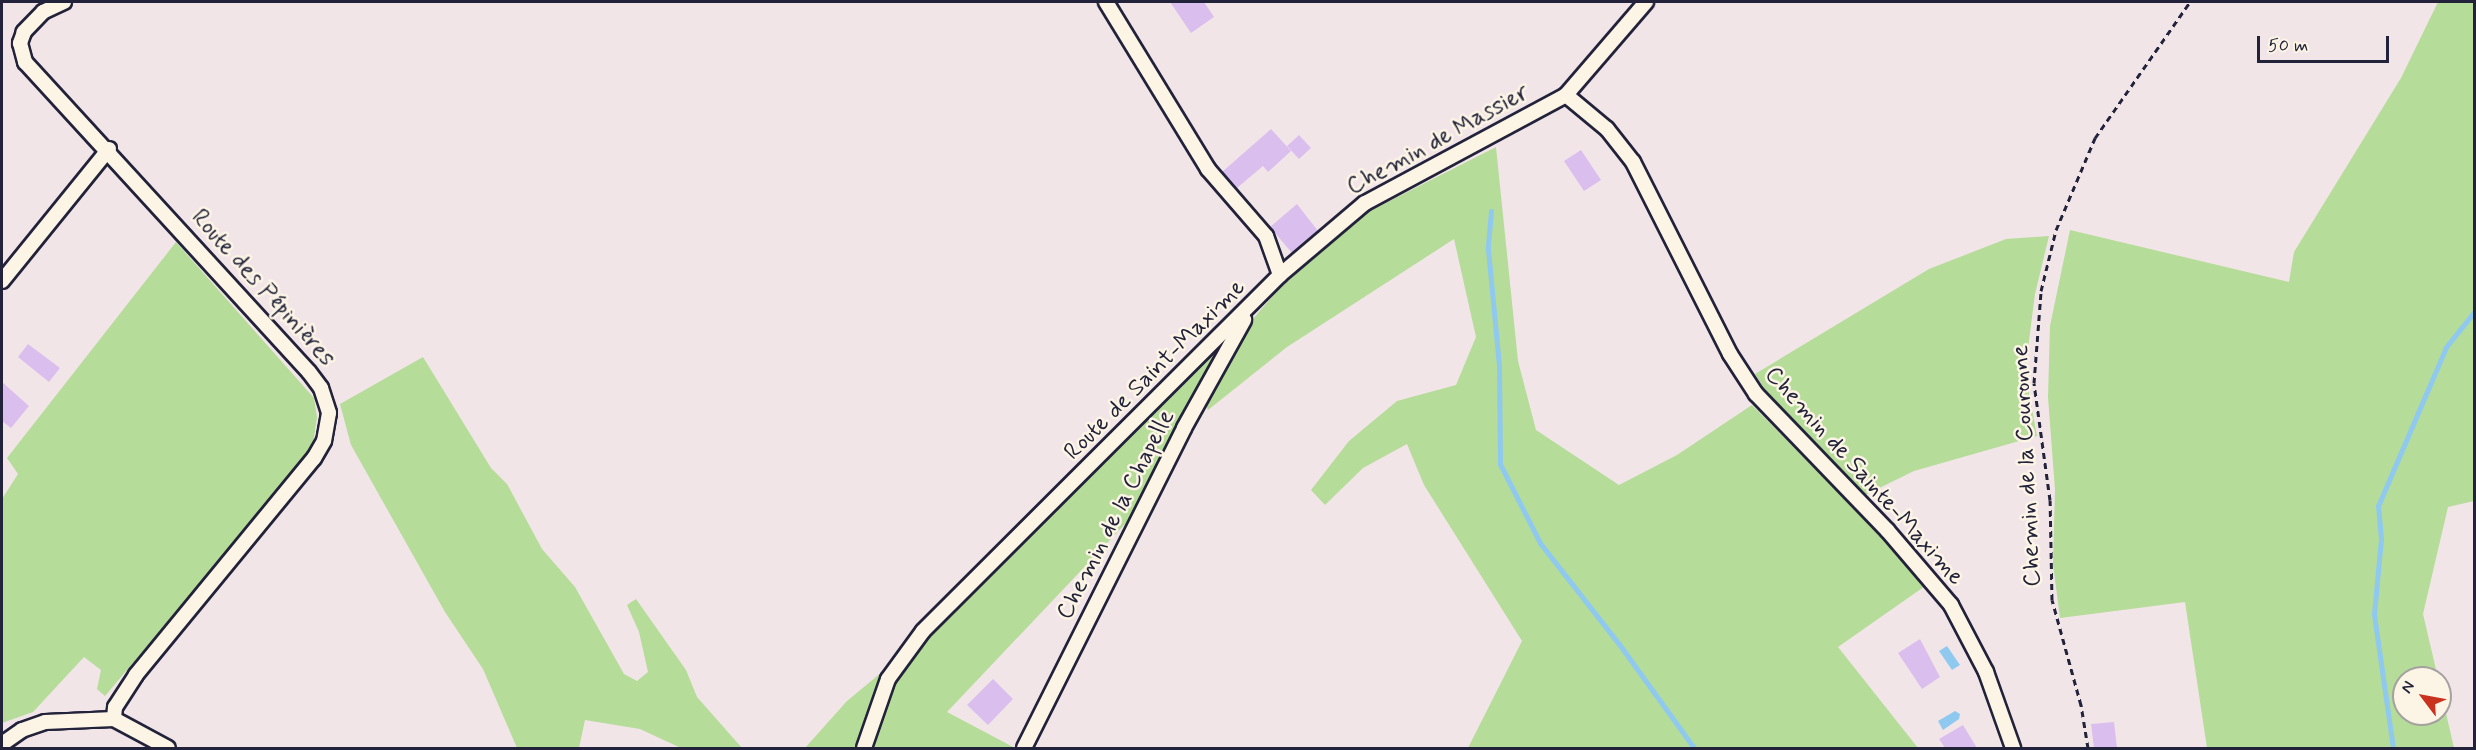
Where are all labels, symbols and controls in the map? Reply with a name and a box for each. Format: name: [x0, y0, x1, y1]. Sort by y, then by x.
scale bar: [2260, 24, 2392, 62]
text: 50 m: [2268, 34, 2308, 58]
street label: Chemin de Massier: [1343, 79, 1533, 201]
street label: Route des Pépinières: [185, 204, 341, 372]
street label: Route de Saint-Maxime: [1059, 274, 1251, 466]
street label: Chemin de la Couronne: [2006, 346, 2048, 586]
street label: Chemin de Sainte-Maxime: [1757, 360, 1971, 592]
street label: Chemin de la Chapelle: [1051, 406, 1181, 624]
north arrow: [2392, 666, 2452, 726]
text: N: [2396, 677, 2420, 697]

